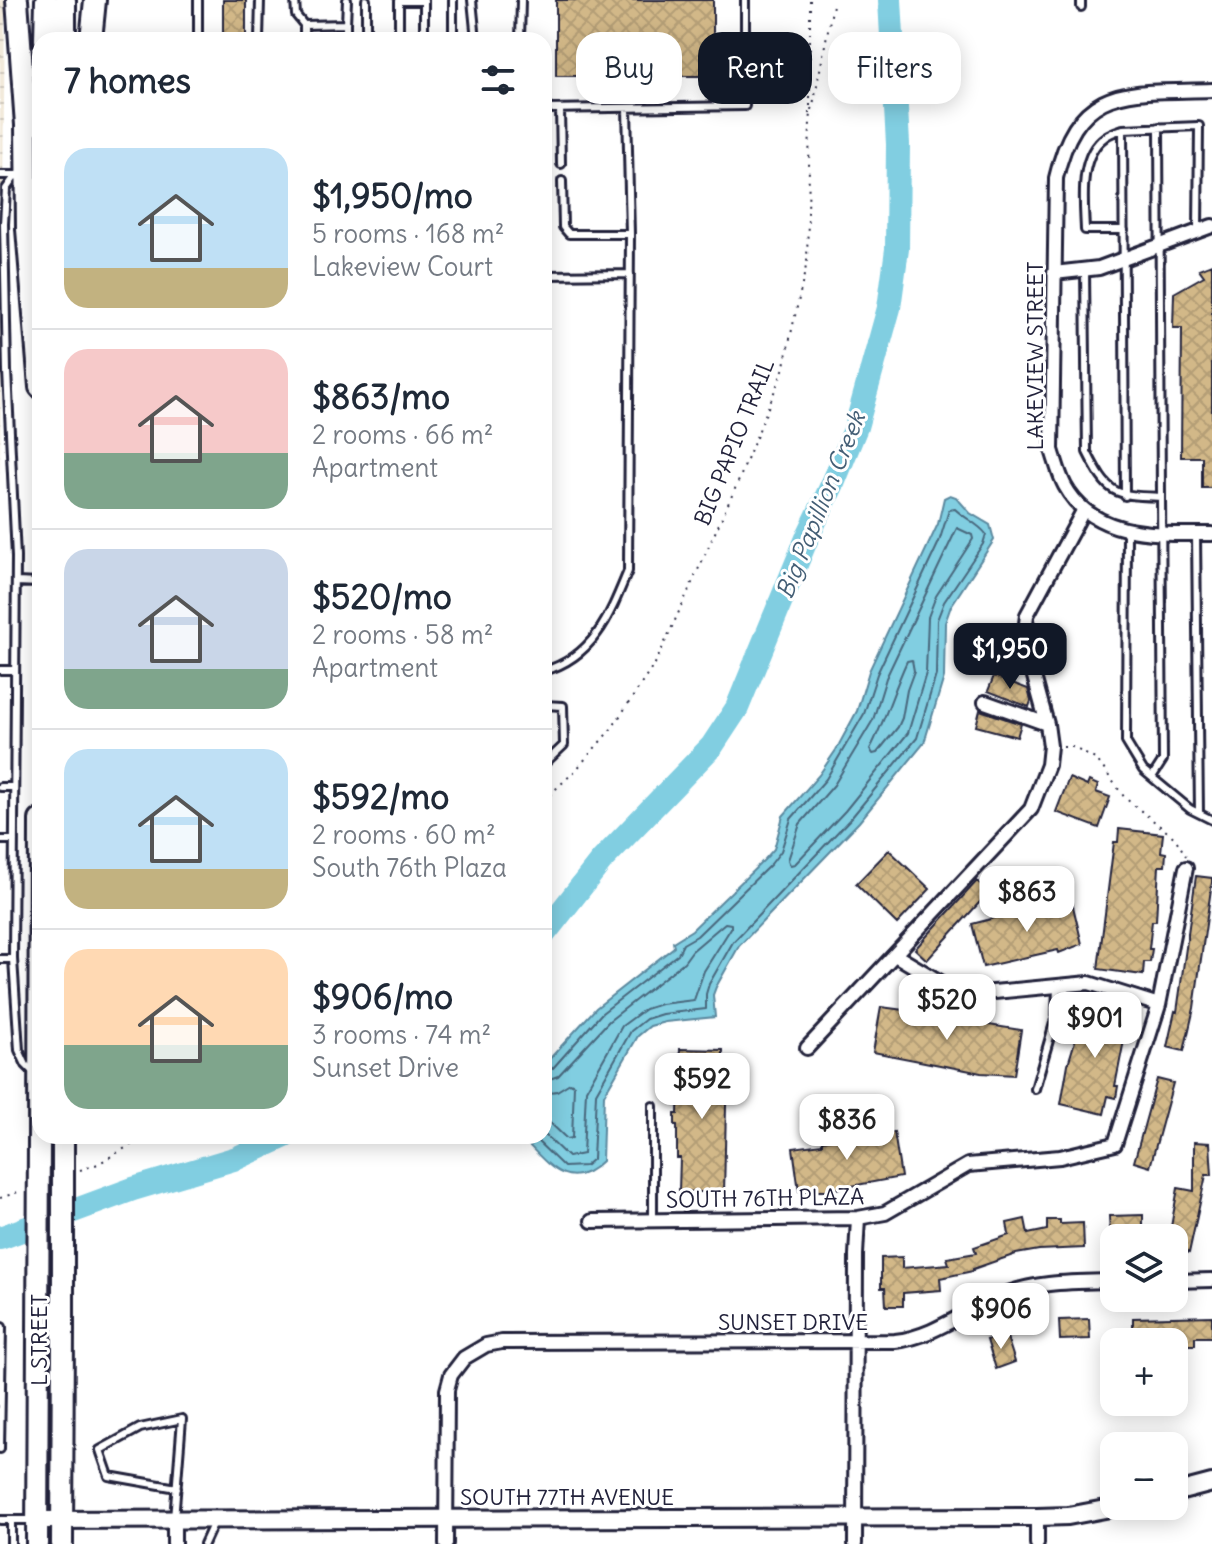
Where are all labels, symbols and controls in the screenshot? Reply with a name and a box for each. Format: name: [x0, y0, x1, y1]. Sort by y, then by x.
chip: Buy: [576, 32, 682, 104]
chip: Rent: [698, 32, 812, 104]
chip: Filters: [828, 32, 961, 104]
icon: filters: [476, 58, 520, 102]
text: 7 homes: [64, 59, 191, 102]
text: $1,950/mo: [312, 174, 473, 217]
icon: home: [128, 180, 224, 276]
text: 5 rooms · 168 m²: [312, 217, 505, 250]
text: Lakeview Court: [312, 250, 493, 283]
street label: LAKEVIEW STREET: [1021, 262, 1049, 450]
street label: BIG PAPIO TRAIL: [688, 355, 780, 529]
text: $863/mo: [312, 375, 450, 418]
icon: home: [128, 381, 224, 477]
water label: Big Papillion Creek: [769, 405, 872, 602]
text: 2 rooms · 66 m²: [312, 418, 494, 451]
text: Apartment: [312, 451, 438, 484]
text: $520/mo: [312, 575, 452, 618]
icon: home: [128, 581, 224, 677]
text: 2 rooms · 58 m²: [312, 618, 493, 651]
pin: $1,950: [945, 623, 1075, 691]
text: $1,950: [972, 632, 1048, 665]
text: Apartment: [312, 651, 438, 684]
text: $592/mo: [312, 775, 449, 818]
icon: home: [128, 781, 224, 877]
text: 2 rooms · 60 m²: [312, 818, 496, 851]
text: South 76th Plaza: [312, 851, 507, 884]
pin: $863: [980, 866, 1074, 934]
text: $863: [997, 875, 1057, 908]
pin: $520: [900, 974, 994, 1042]
text: $906/mo: [312, 975, 453, 1018]
icon: home: [128, 981, 224, 1077]
text: $520: [917, 983, 977, 1016]
pin: $901: [1048, 992, 1142, 1060]
text: $901: [1067, 1001, 1123, 1034]
text: 3 rooms · 74 m²: [312, 1018, 491, 1051]
text: Sunset Drive: [312, 1051, 459, 1084]
pin: $592: [655, 1053, 749, 1121]
text: $592: [673, 1062, 731, 1095]
pin: $836: [800, 1094, 894, 1162]
text: $836: [817, 1103, 877, 1136]
street label: SOUTH 76TH PLAZA: [666, 1182, 864, 1214]
map controls: [1100, 1224, 1188, 1520]
button: layers: [1100, 1224, 1188, 1312]
pin: $906: [954, 1283, 1048, 1351]
text: $906: [970, 1292, 1032, 1325]
street label: L STREET: [25, 1294, 53, 1386]
street label: SUNSET DRIVE: [718, 1308, 868, 1336]
button: +: [1100, 1328, 1188, 1416]
button: −: [1100, 1432, 1188, 1520]
street label: SOUTH 77TH AVENUE: [460, 1483, 674, 1511]

